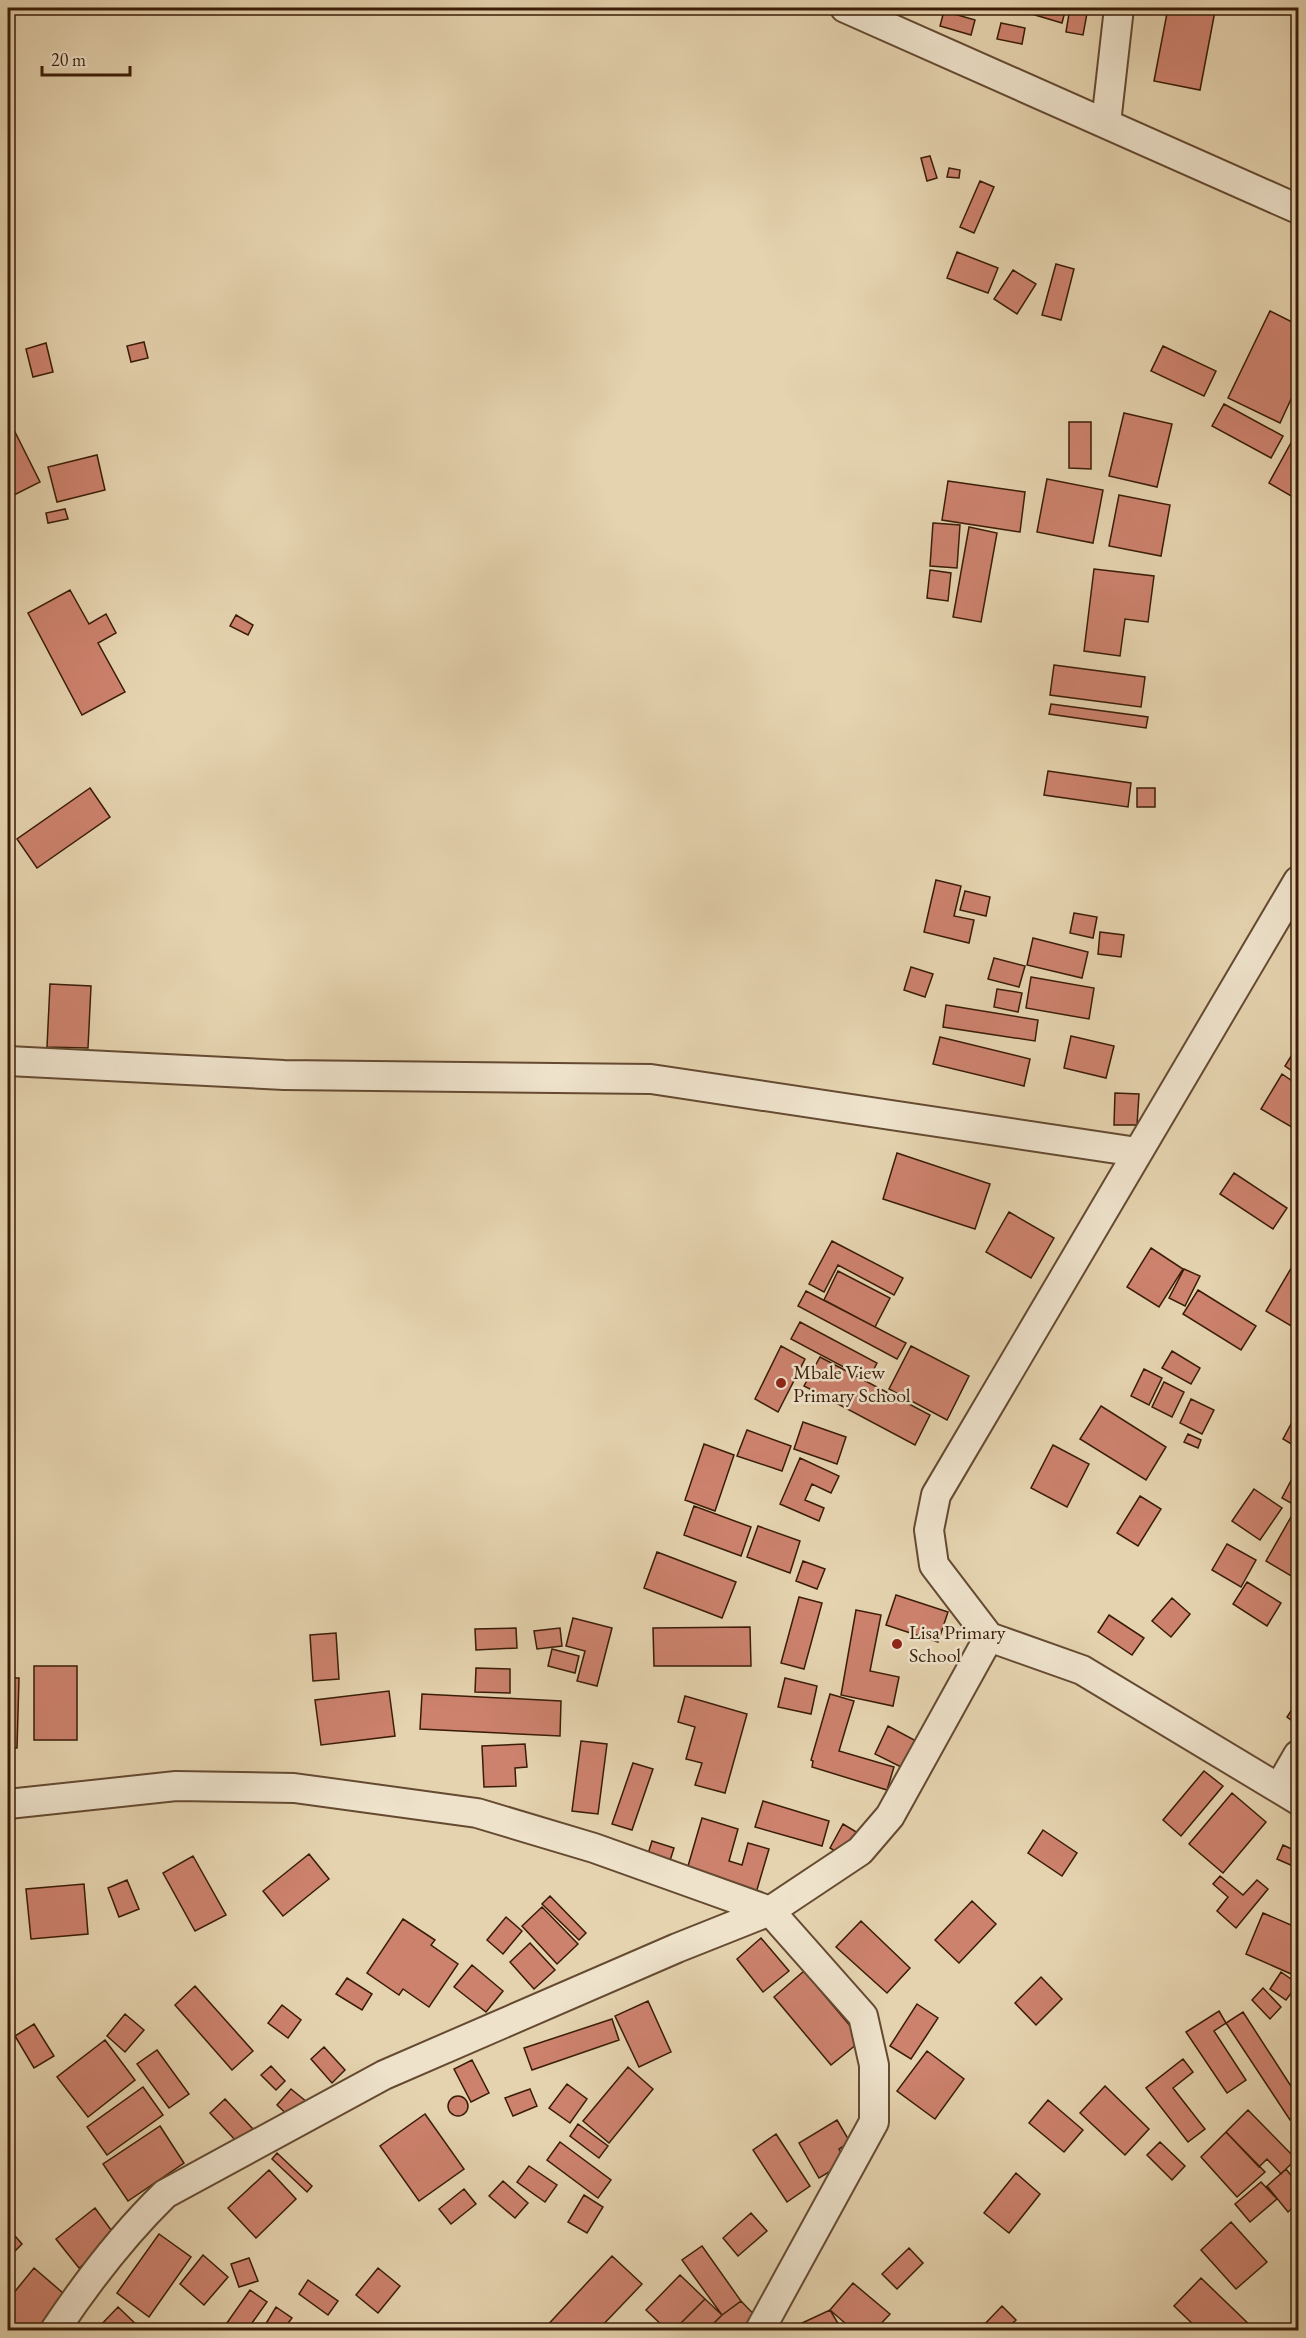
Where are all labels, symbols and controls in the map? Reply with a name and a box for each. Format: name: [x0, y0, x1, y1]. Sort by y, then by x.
scale bar: [42, 39, 130, 77]
text: 20 m: [51, 48, 86, 71]
place label: Mbale View Primary School: [793, 1359, 911, 1408]
marker: Mbale View Primary School: [774, 1376, 788, 1390]
place label: Lisa Primary School: [909, 1619, 1006, 1668]
marker: Lisa Primary School: [890, 1637, 904, 1651]

